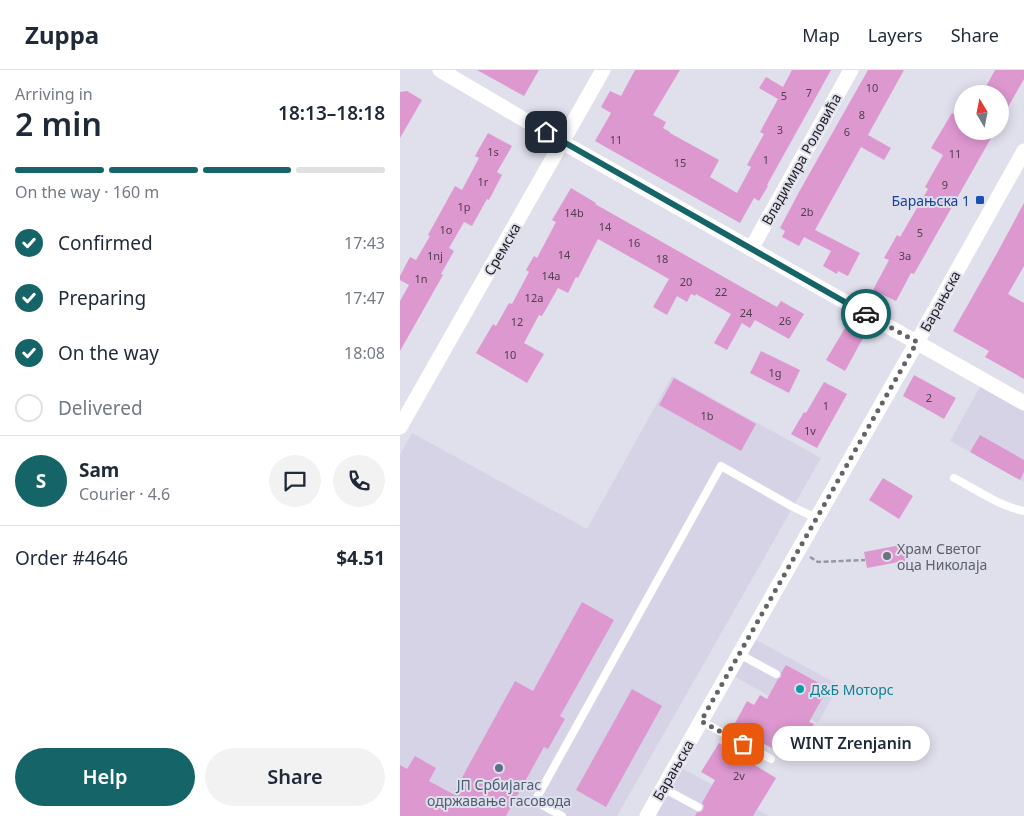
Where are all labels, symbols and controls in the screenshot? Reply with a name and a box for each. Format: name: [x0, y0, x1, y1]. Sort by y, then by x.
text: Zuppa: [25, 18, 99, 51]
text: Map: [802, 23, 840, 47]
text: Layers: [868, 23, 923, 47]
text: Share: [951, 23, 999, 47]
house number: 10: [866, 80, 878, 95]
text: Arriving in: [15, 83, 93, 105]
house number: 7: [806, 85, 812, 100]
north arrow: [954, 85, 1009, 140]
map controls: [954, 85, 1009, 140]
house number: 5: [781, 88, 787, 103]
street label: Владимира Роловића: [757, 90, 845, 228]
text: 18:13–18:18: [278, 100, 385, 126]
text: 2 min: [15, 102, 102, 145]
house number: 8: [859, 107, 865, 122]
pin: [525, 111, 567, 153]
icon: home: [532, 118, 560, 146]
house number: 3: [777, 122, 783, 137]
house number: 6: [844, 124, 850, 139]
house number: 11: [610, 132, 622, 147]
house number: 1s: [487, 144, 499, 159]
house number: 11: [949, 146, 961, 161]
house number: 1: [763, 152, 769, 167]
house number: 15: [674, 155, 686, 170]
house number: 1r: [478, 174, 489, 189]
house number: 9: [942, 177, 948, 192]
text: On the way · 160 m: [15, 181, 159, 203]
place label: Барањска 1: [891, 191, 970, 210]
marker: Барањска 1: [974, 194, 986, 206]
house number: 1p: [457, 199, 471, 214]
house number: 2b: [800, 204, 814, 219]
house number: 14b: [564, 205, 584, 220]
street label: Сремска: [479, 219, 525, 279]
house number: 14: [599, 219, 612, 234]
house number: 1o: [440, 222, 453, 237]
house number: 5: [917, 225, 923, 240]
icon: check: [15, 229, 43, 257]
text: Confirmed: [58, 230, 153, 256]
text: 17:43: [344, 232, 385, 254]
house number: 16: [628, 235, 640, 250]
house number: 14: [558, 247, 571, 262]
house number: 1nj: [427, 248, 443, 263]
house number: 3a: [899, 248, 911, 263]
house number: 18: [656, 251, 668, 266]
street label: Барањска: [915, 267, 965, 335]
house number: 14a: [542, 268, 560, 283]
house number: 1n: [414, 271, 428, 286]
house number: 20: [680, 274, 692, 289]
icon: check: [15, 284, 43, 312]
house number: 22: [715, 284, 727, 299]
text: Preparing: [58, 285, 146, 311]
text: 17:47: [344, 287, 385, 309]
courier: [841, 289, 891, 339]
house number: 12a: [525, 290, 543, 305]
icon: car: [852, 300, 880, 328]
house number: 24: [740, 305, 753, 320]
house number: 26: [779, 313, 791, 328]
house number: 12: [511, 314, 523, 329]
icon: check: [15, 339, 43, 367]
text: On the way: [58, 340, 159, 366]
text: 18:08: [344, 342, 385, 364]
house number: 10: [504, 347, 516, 362]
house number: 1g: [768, 365, 782, 380]
house number: 2: [926, 390, 932, 405]
text: Delivered: [58, 395, 143, 421]
house number: 1: [823, 398, 829, 413]
house number: 1b: [700, 408, 714, 423]
house number: 1v: [804, 423, 816, 438]
button: chat: [269, 455, 321, 507]
button: phone: [333, 455, 385, 507]
text: Sam: [79, 457, 119, 483]
text: S: [36, 468, 46, 494]
text: Courier · 4.6: [79, 483, 170, 505]
place label: Храм Светог оца Николаја: [897, 539, 987, 574]
text: Order #4646: [15, 545, 128, 571]
text: $4.51: [336, 545, 385, 571]
marker: Храм Светог оца Николаја: [881, 550, 893, 562]
place label: Д&Б Моторс: [810, 680, 894, 699]
marker: Д&Б Моторс: [794, 683, 806, 695]
pin: [722, 723, 764, 765]
callout: WINT Zrenjanin: [773, 726, 930, 762]
icon: bag: [729, 730, 757, 758]
text: WINT Zrenjanin: [790, 732, 912, 754]
street label: Барањска: [648, 736, 698, 804]
button: Help: [15, 748, 195, 806]
button: Share: [205, 748, 385, 806]
marker: ЈП Србијагас одржавање гасовода: [493, 762, 505, 774]
house number: 2v: [733, 768, 745, 783]
place label: ЈП Србијагас одржавање гасовода: [427, 775, 571, 810]

